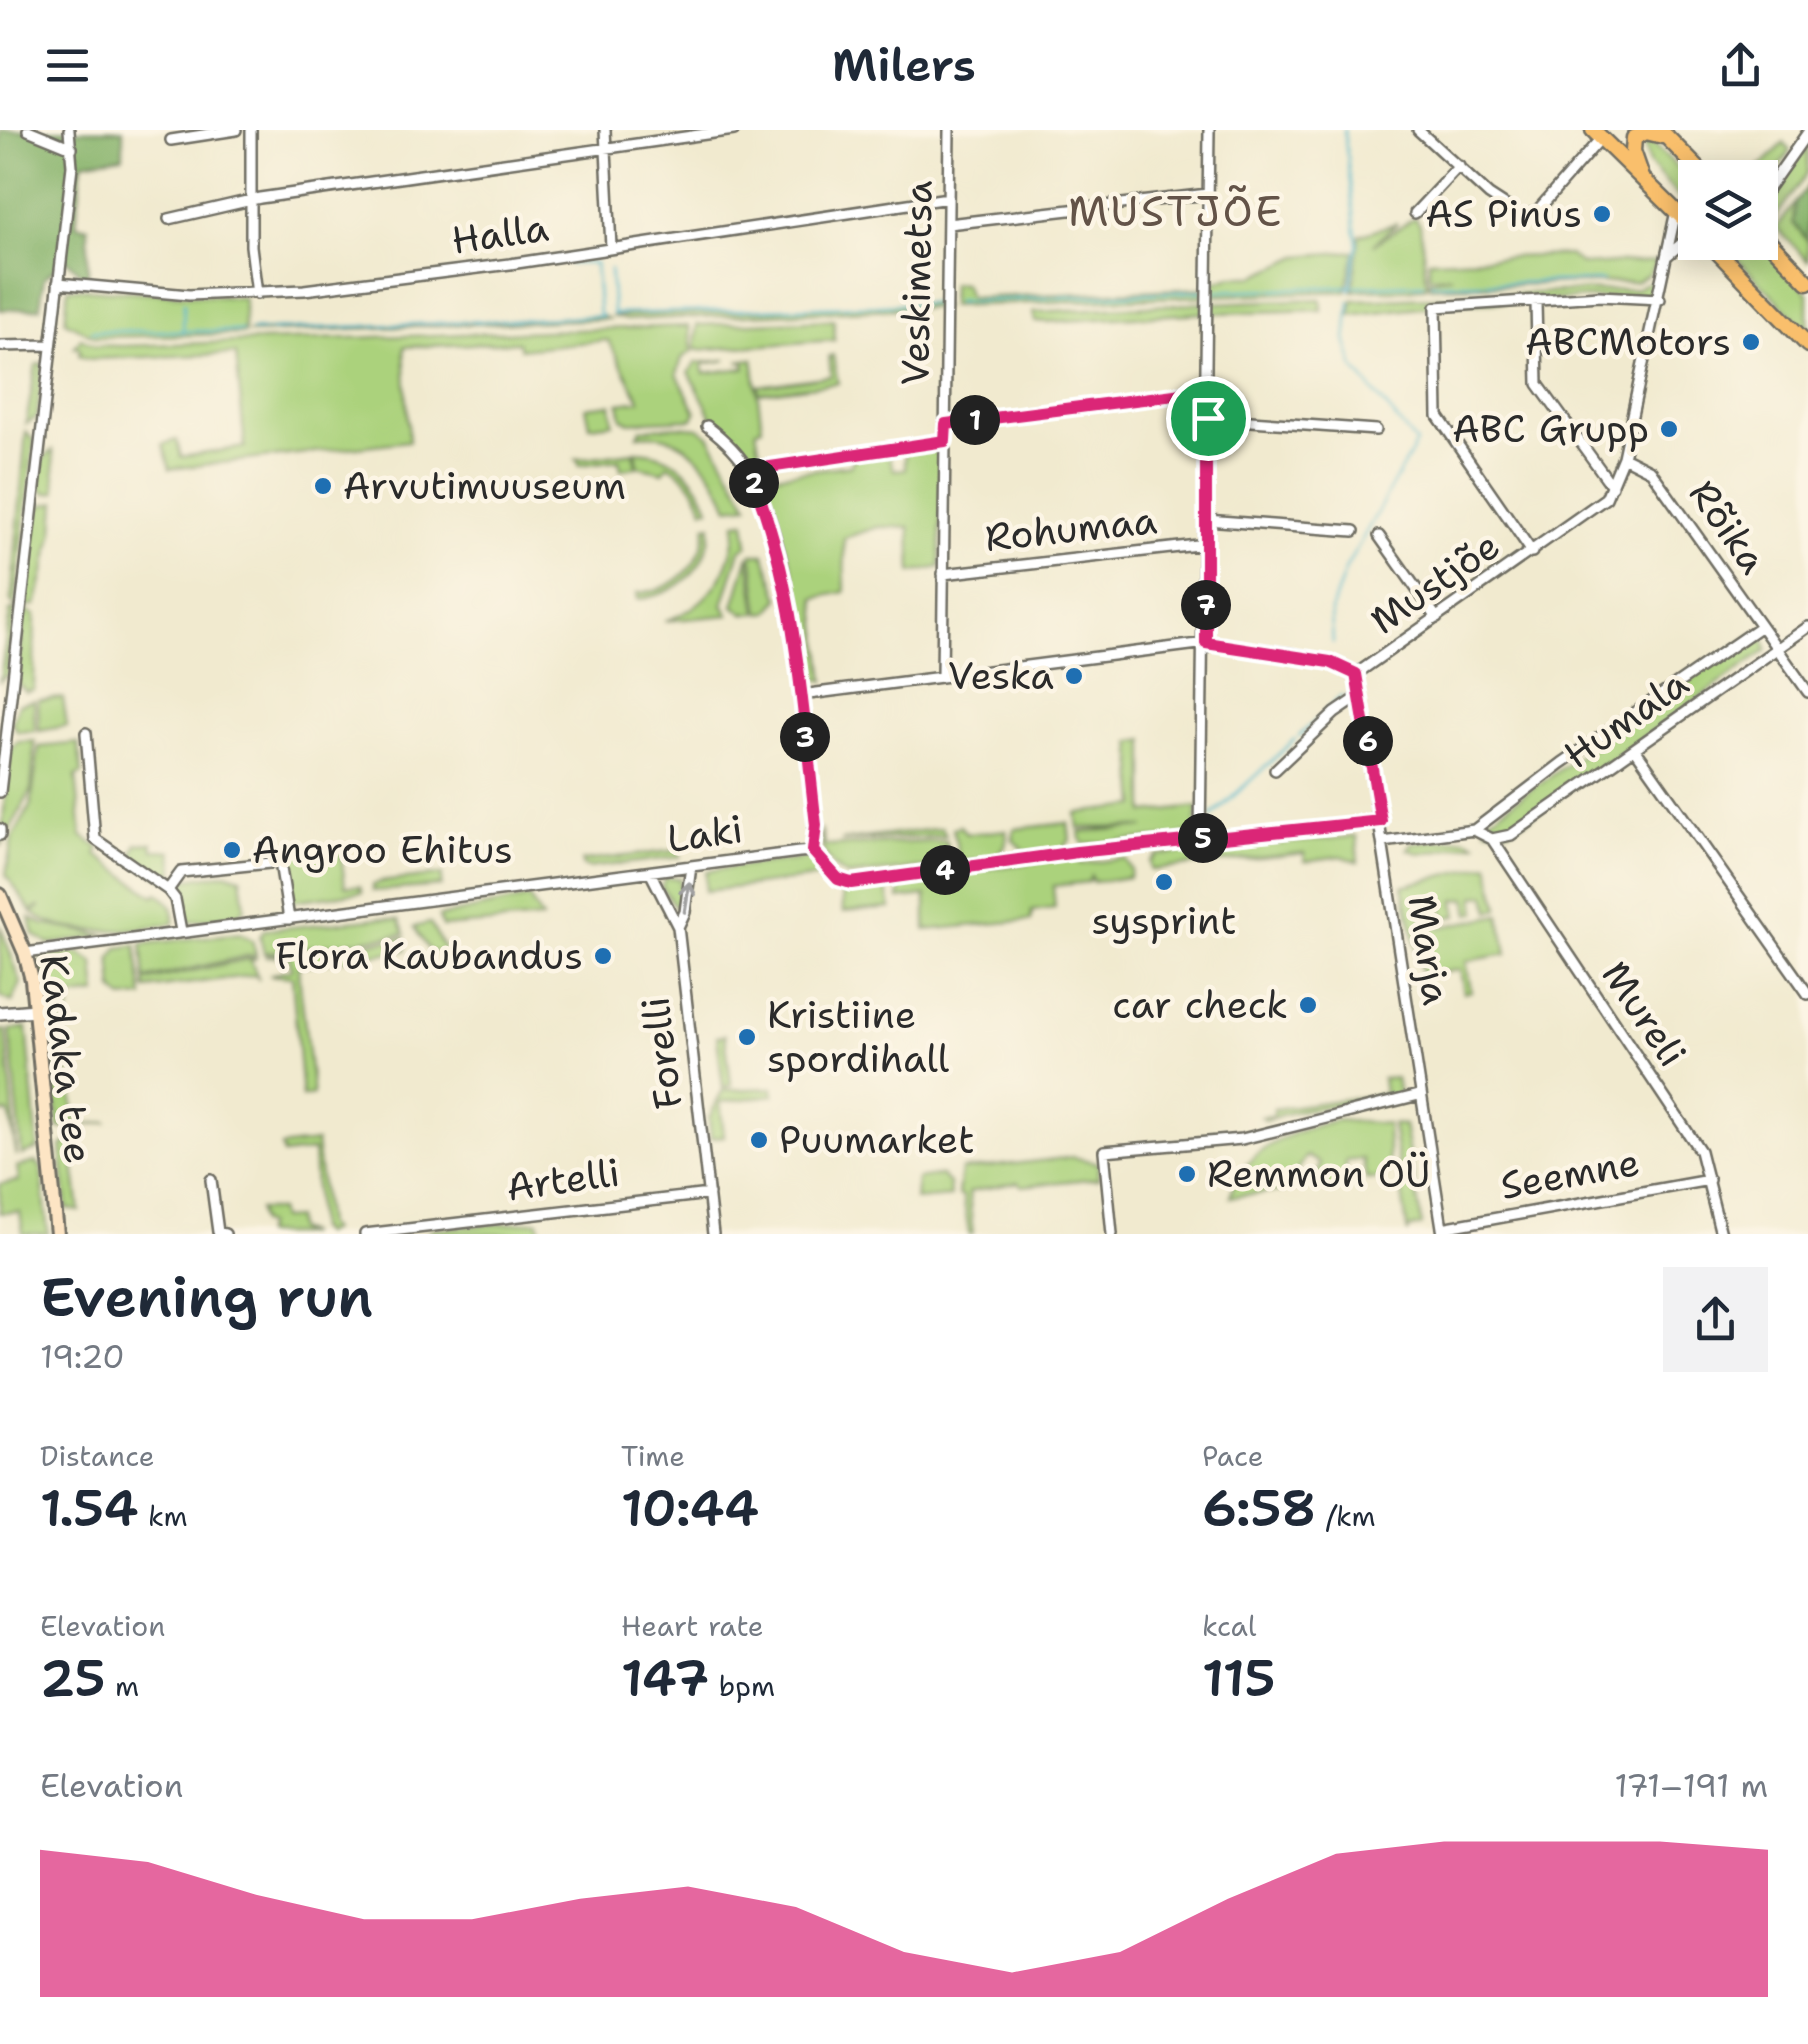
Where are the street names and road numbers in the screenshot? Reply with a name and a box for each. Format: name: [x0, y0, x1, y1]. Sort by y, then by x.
street label: Veskimetsa: [889, 180, 944, 386]
street label: Halla: [448, 201, 552, 266]
street label: Rõika: [1678, 470, 1779, 584]
street label: Rohumaa: [983, 494, 1160, 563]
street label: Mustjõe: [1360, 520, 1509, 645]
street label: Humala: [1554, 657, 1698, 780]
street label: Laki: [664, 803, 746, 864]
street label: Marja: [1397, 892, 1462, 1008]
street label: Mureli: [1591, 951, 1698, 1076]
street label: Kadaka tee: [28, 952, 105, 1166]
street label: Forelli: [629, 994, 694, 1112]
street label: Seemne: [1496, 1136, 1643, 1211]
street label: Artelli: [503, 1146, 623, 1213]

